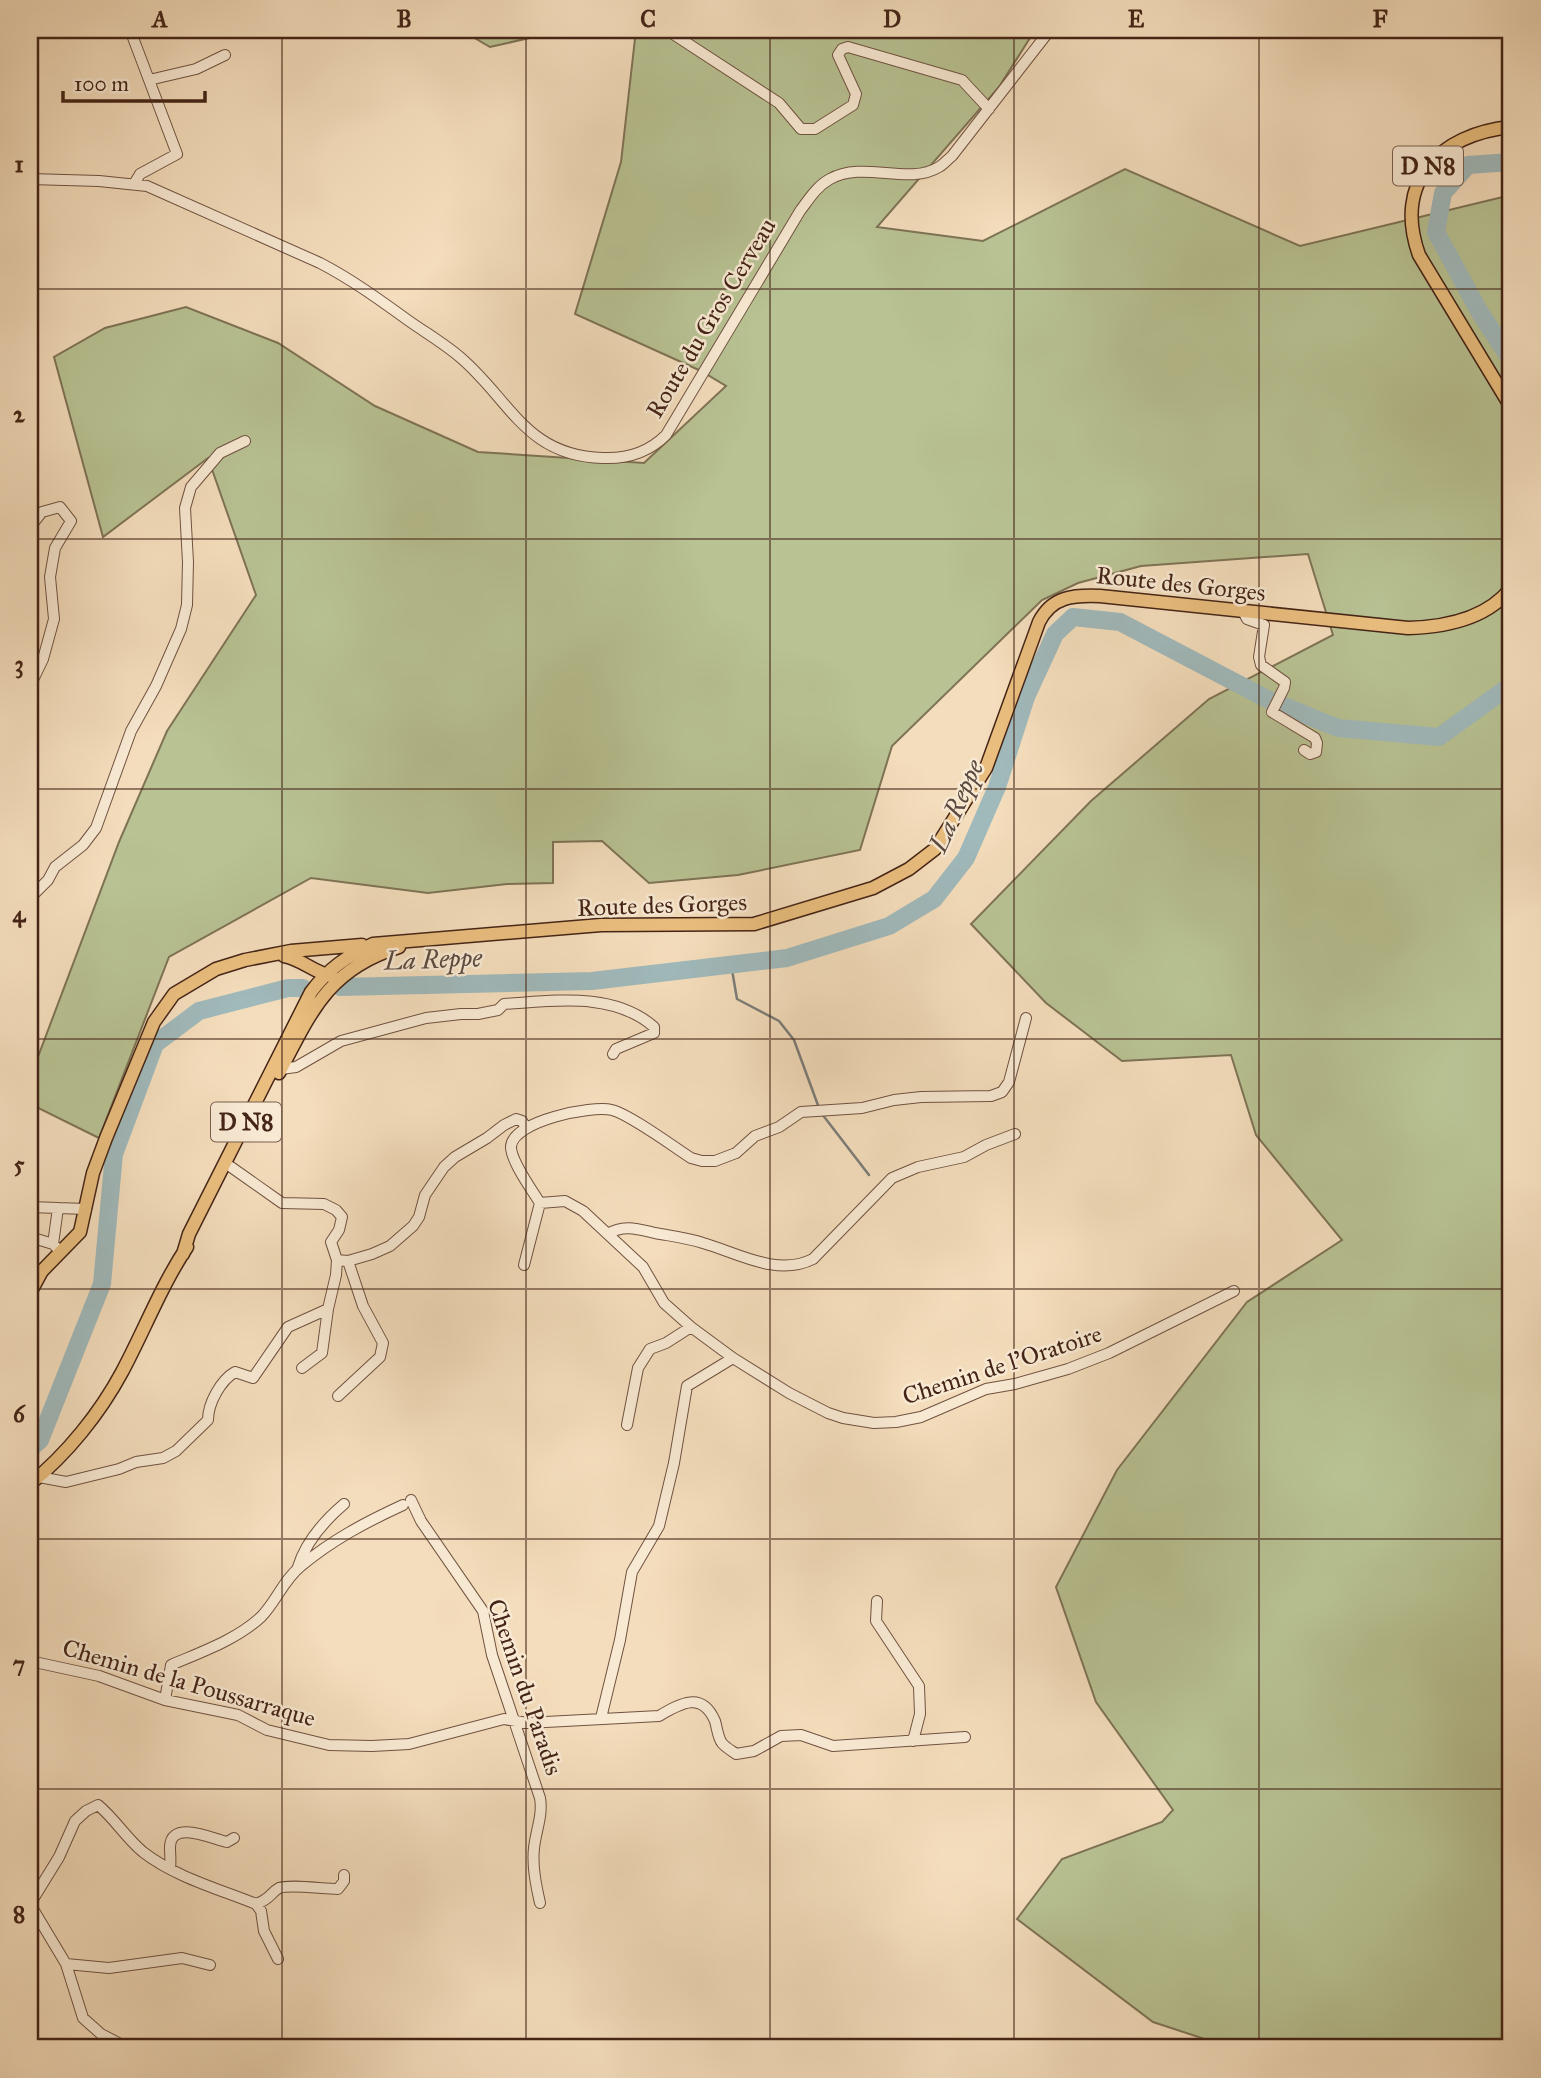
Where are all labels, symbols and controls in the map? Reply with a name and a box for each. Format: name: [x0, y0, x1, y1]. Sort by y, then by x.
text: A: [150, 5, 168, 33]
text: B: [396, 5, 412, 33]
text: C: [640, 5, 656, 33]
text: D: [883, 5, 901, 33]
text: E: [1128, 5, 1145, 33]
text: F: [1372, 5, 1388, 33]
scale bar: [63, 60, 205, 104]
text: 100 m: [74, 71, 129, 97]
road number: D N8: [1393, 146, 1463, 186]
text: 1: [14, 150, 24, 178]
street label: Route du Gros Cerveau: [639, 212, 783, 423]
text: 2: [13, 400, 25, 428]
street label: Route des Gorges: [1095, 560, 1267, 608]
text: 3: [14, 650, 24, 679]
water label: La Reppe: [921, 754, 992, 858]
street label: Route des Gorges: [576, 887, 748, 923]
text: 4: [13, 900, 27, 928]
water label: La Reppe: [383, 941, 484, 978]
road number: D N8: [211, 1102, 281, 1142]
text: 5: [14, 1150, 25, 1178]
street label: Chemin de l'Oratoire: [899, 1319, 1105, 1411]
text: 6: [13, 1400, 26, 1428]
street label: Chemin du Paradis: [481, 1595, 569, 1779]
street label: Chemin de la Poussarraque: [59, 1632, 319, 1734]
text: 7: [13, 1650, 25, 1678]
text: 8: [13, 1900, 25, 1928]

